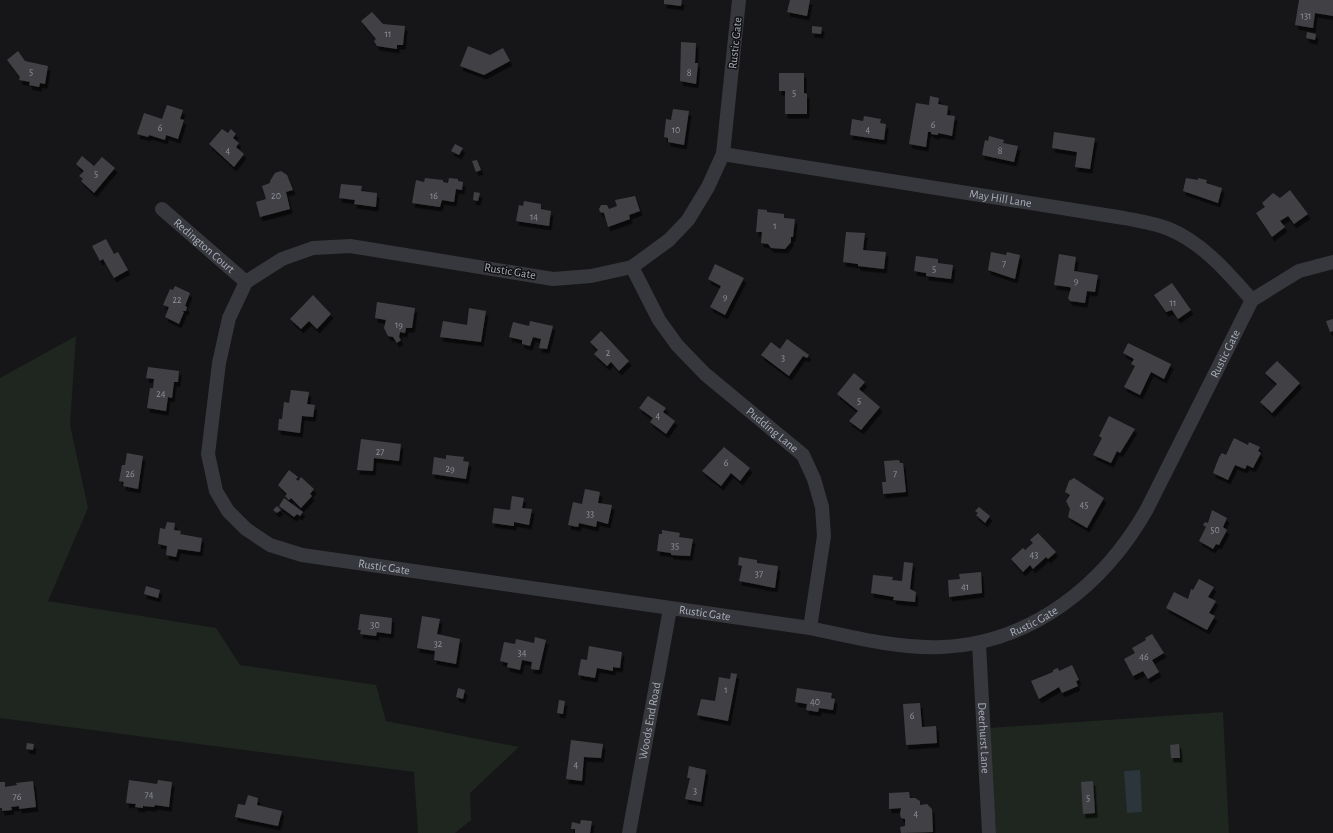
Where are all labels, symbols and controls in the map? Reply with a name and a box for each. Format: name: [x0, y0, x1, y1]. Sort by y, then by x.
house number: 131: [1301, 11, 1312, 21]
street label: Rustic Gate: [726, 16, 744, 70]
house number: 11: [385, 29, 391, 39]
house number: 5: [29, 67, 33, 77]
house number: 8: [687, 68, 692, 78]
house number: 5: [792, 88, 796, 98]
house number: 6: [931, 120, 936, 130]
house number: 6: [158, 123, 163, 133]
house number: 10: [672, 125, 680, 135]
house number: 4: [866, 125, 871, 135]
house number: 4: [226, 146, 231, 156]
house number: 8: [998, 146, 1003, 156]
house number: 5: [94, 169, 98, 179]
street label: May Hill Lane: [968, 187, 1033, 209]
house number: 20: [271, 191, 281, 201]
house number: 16: [430, 191, 438, 201]
house number: 14: [530, 212, 538, 222]
street label: Redington Court: [172, 216, 237, 275]
house number: 1: [773, 221, 777, 231]
house number: 7: [1002, 259, 1006, 269]
street label: Rustic Gate: [483, 261, 537, 281]
house number: 5: [932, 264, 936, 274]
house number: 9: [1074, 276, 1079, 286]
house number: 9: [723, 292, 728, 302]
house number: 22: [172, 295, 182, 305]
house number: 11: [1170, 298, 1176, 308]
house number: 19: [395, 320, 403, 330]
street label: Rustic Gate: [1208, 328, 1242, 380]
house number: 2: [606, 348, 611, 358]
house number: 3: [781, 353, 785, 363]
house number: 24: [156, 389, 166, 399]
house number: 5: [857, 396, 861, 406]
street label: Pudding Lane: [744, 405, 801, 455]
house number: 4: [656, 411, 661, 421]
house number: 27: [376, 447, 384, 457]
house number: 6: [724, 458, 729, 468]
house number: 29: [445, 464, 455, 474]
house number: 26: [125, 469, 135, 479]
house number: 7: [893, 469, 897, 479]
house number: 45: [1080, 500, 1089, 510]
house number: 33: [586, 509, 594, 519]
house number: 50: [1210, 525, 1220, 535]
house number: 35: [671, 541, 679, 551]
house number: 43: [1030, 550, 1038, 560]
street label: Rustic Gate: [357, 557, 411, 576]
house number: 37: [755, 569, 763, 579]
house number: 41: [961, 582, 969, 592]
street label: Rustic Gate: [678, 603, 731, 623]
street label: Rustic Gate: [1008, 604, 1060, 638]
house number: 30: [370, 620, 380, 630]
house number: 32: [434, 639, 443, 649]
house number: 34: [518, 648, 527, 658]
house number: 46: [1139, 652, 1149, 662]
street label: Woods End Road: [637, 681, 663, 761]
house number: 1: [724, 685, 728, 695]
house number: 40: [810, 697, 820, 707]
street label: Deerhurst Lane: [976, 702, 992, 774]
house number: 6: [910, 711, 915, 721]
house number: 4: [574, 760, 579, 770]
house number: 3: [693, 786, 697, 796]
house number: 74: [145, 790, 154, 800]
house number: 76: [13, 792, 22, 802]
house number: 5: [1086, 793, 1090, 803]
house number: 4: [914, 809, 919, 819]

